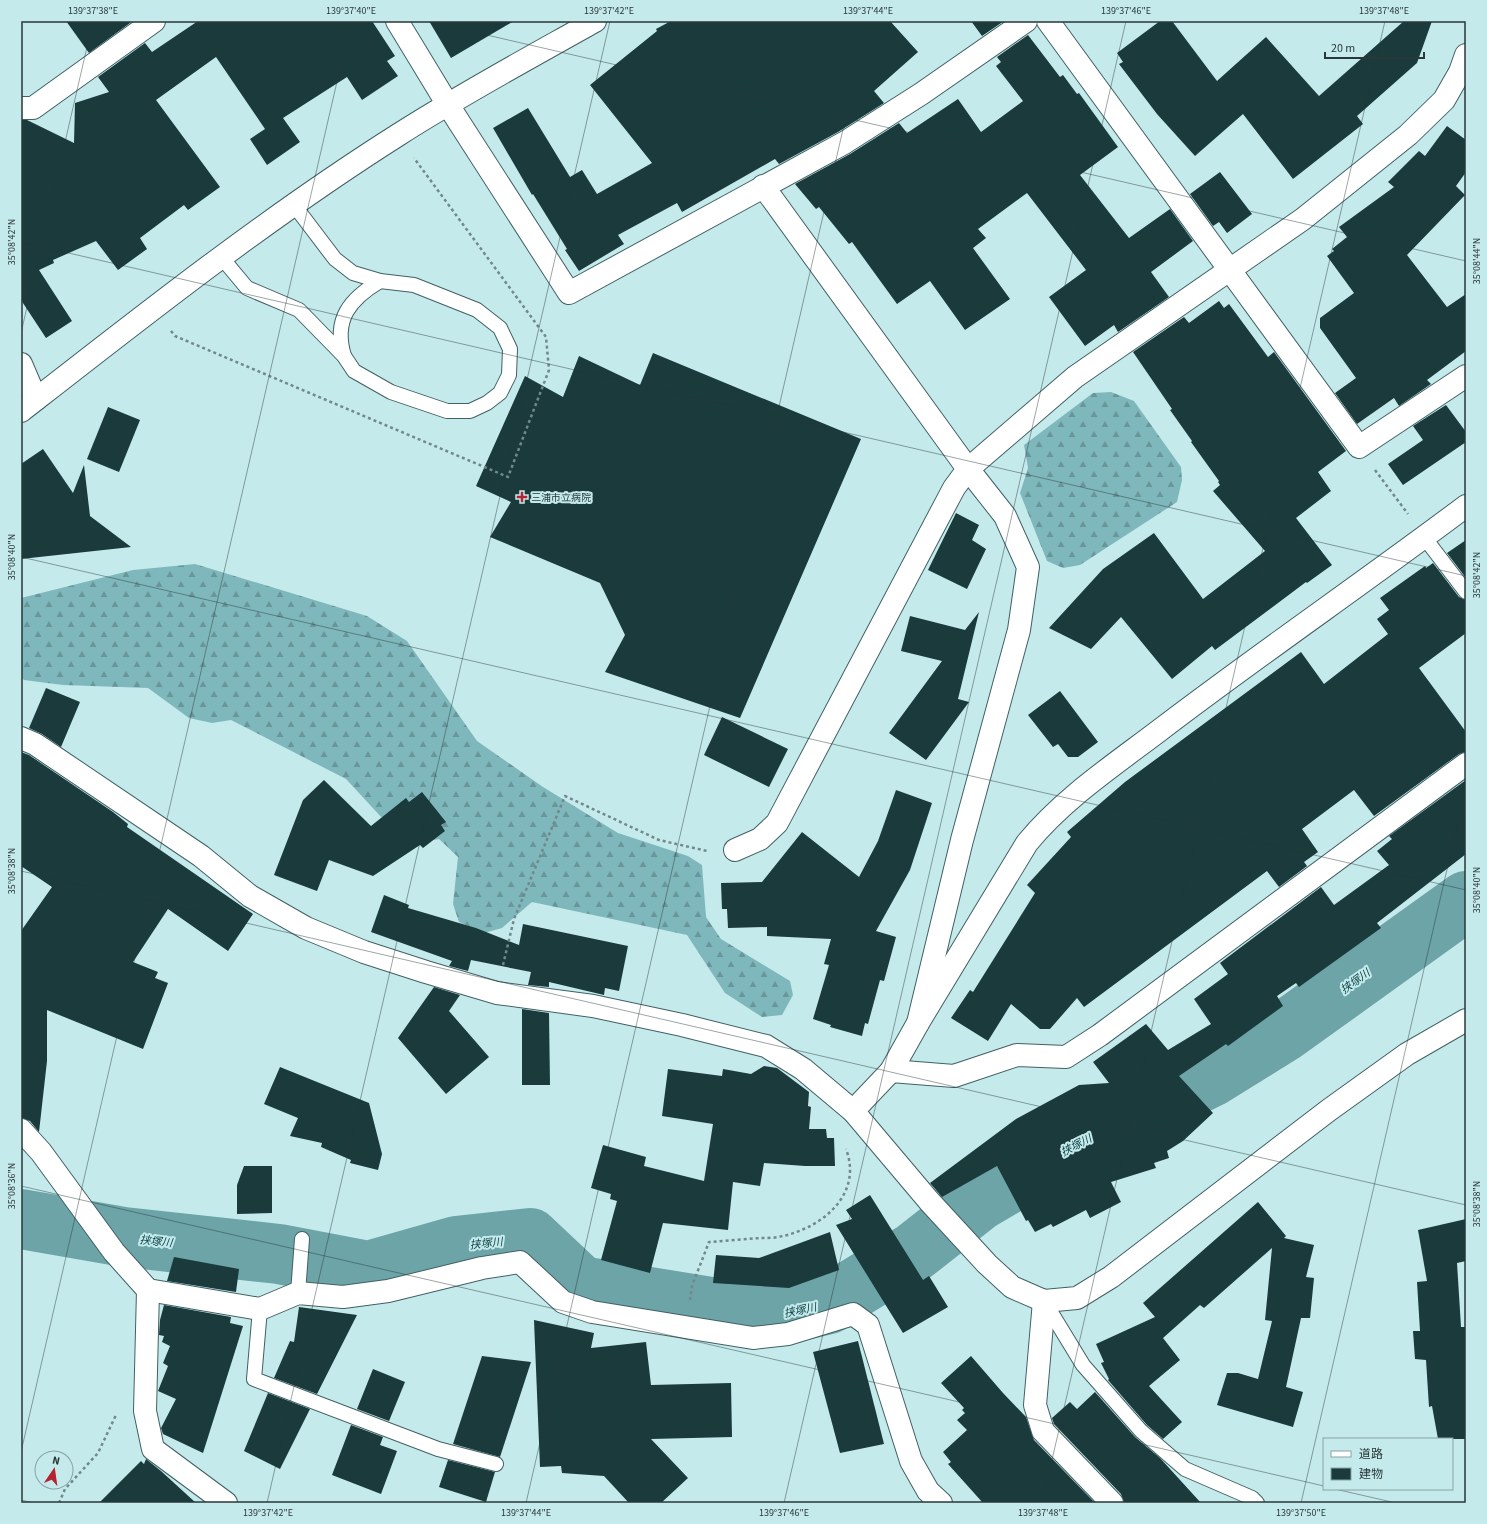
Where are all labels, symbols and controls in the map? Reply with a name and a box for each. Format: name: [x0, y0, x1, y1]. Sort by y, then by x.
text: 139°37'38"E: [68, 4, 118, 18]
text: 139°37'40"E: [326, 4, 376, 18]
text: 139°37'42"E: [584, 4, 634, 18]
text: 139°37'44"E: [843, 4, 893, 18]
text: 139°37'46"E: [1101, 4, 1151, 18]
text: 139°37'48"E: [1359, 4, 1409, 18]
scale bar: [1325, 34, 1424, 60]
text: 20 m: [1331, 40, 1355, 57]
text: 35°08'42"N: [5, 219, 19, 265]
text: 35°08'44"N: [1470, 238, 1484, 284]
marker: 三浦市立病院: [516, 491, 528, 503]
place label: 三浦市立病院: [531, 491, 591, 505]
text: 35°08'40"N: [5, 534, 19, 580]
text: 35°08'42"N: [1470, 552, 1484, 598]
text: 35°08'38"N: [5, 848, 19, 894]
text: 35°08'40"N: [1470, 867, 1484, 913]
water label: 挟塚川: [1338, 965, 1374, 997]
water label: 挟塚川: [1058, 1131, 1095, 1160]
text: 35°08'36"N: [5, 1163, 19, 1209]
text: 35°08'38"N: [1470, 1181, 1484, 1227]
water label: 挟塚川: [139, 1232, 174, 1251]
water label: 挟塚川: [469, 1234, 504, 1253]
water label: 挟塚川: [782, 1300, 819, 1321]
legend: [1323, 1438, 1453, 1490]
text: 道路: [1359, 1446, 1383, 1463]
north arrow: [34, 1450, 74, 1490]
text: N: [51, 1453, 61, 1469]
text: 建物: [1359, 1466, 1383, 1483]
text: 139°37'42"E: [243, 1506, 293, 1520]
text: 139°37'44"E: [501, 1506, 551, 1520]
text: 139°37'46"E: [759, 1506, 809, 1520]
text: 139°37'48"E: [1018, 1506, 1068, 1520]
text: 139°37'50"E: [1276, 1506, 1326, 1520]

